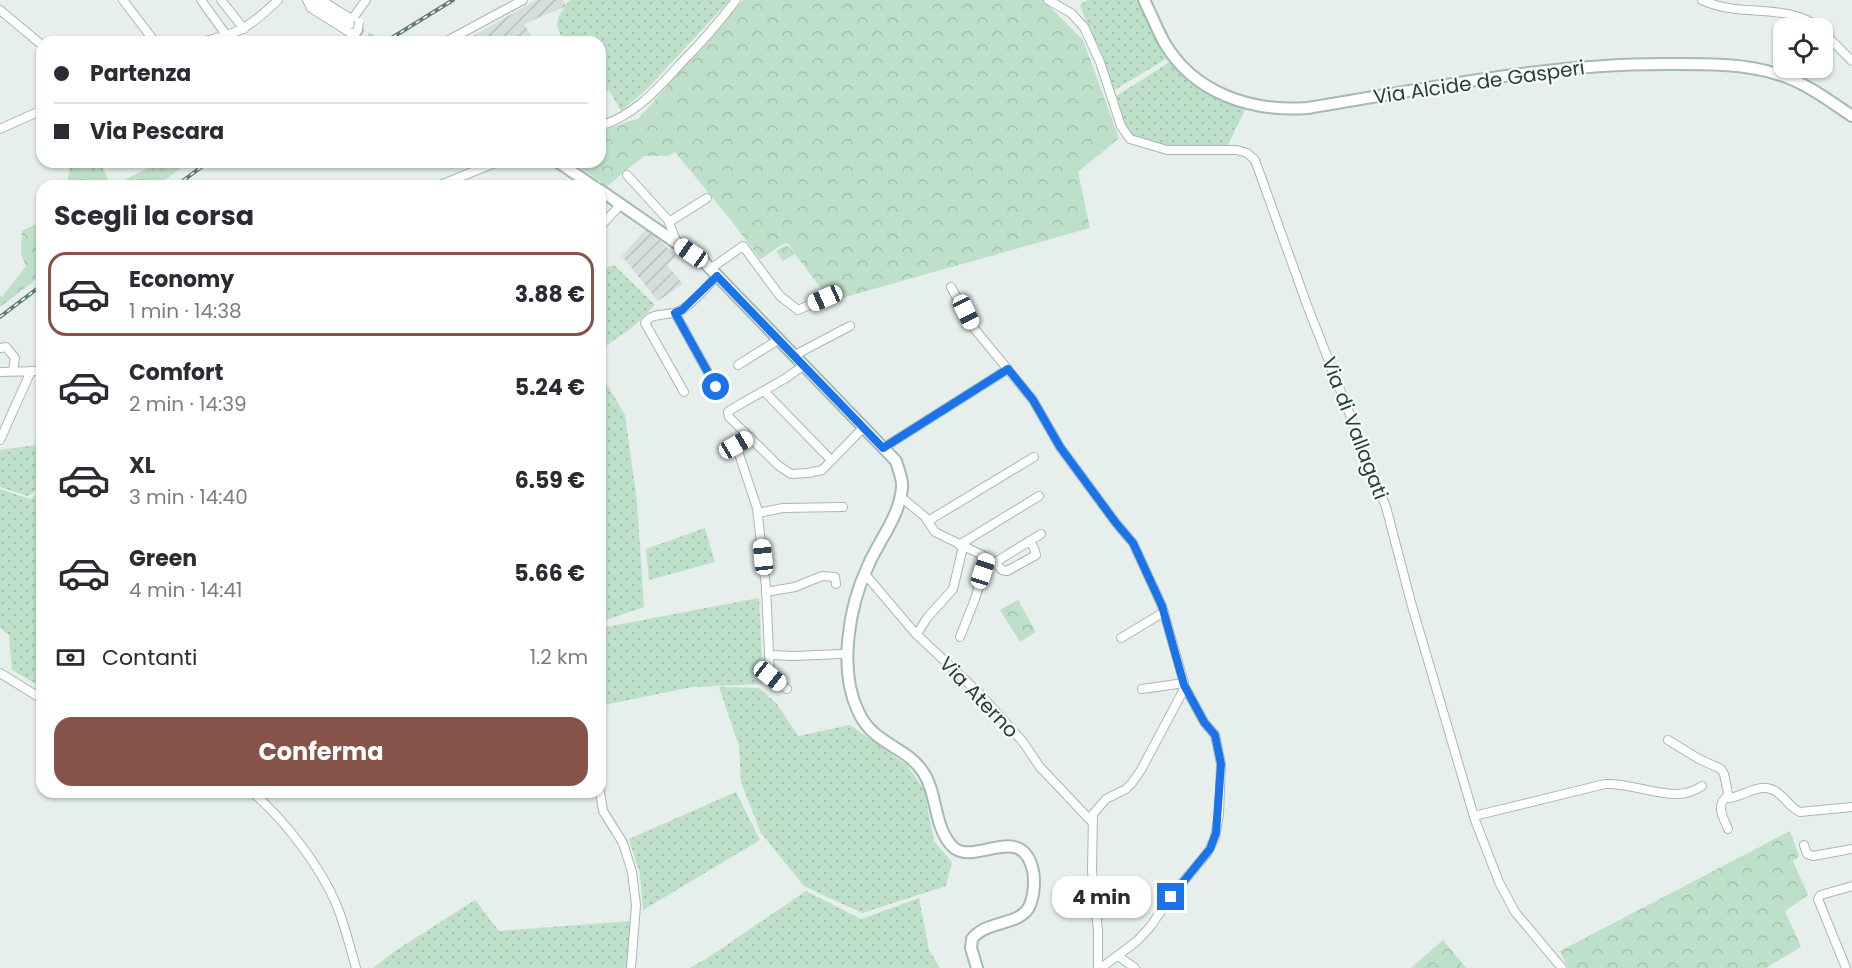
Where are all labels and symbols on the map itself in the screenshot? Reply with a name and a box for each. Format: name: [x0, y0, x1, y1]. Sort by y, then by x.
street label: Via Alcide de Gasperi: [1372, 53, 1586, 111]
car: [671, 235, 711, 271]
car: [805, 282, 845, 314]
car: [950, 292, 982, 332]
street label: Via di Vallagati: [1315, 353, 1395, 503]
route start: [702, 373, 729, 400]
car: [716, 428, 756, 462]
car: [752, 538, 774, 576]
car: [969, 551, 997, 591]
street label: Via Aterno: [933, 650, 1025, 744]
car: [750, 658, 790, 694]
callout: 4 min: [1051, 876, 1150, 918]
route end: [1157, 883, 1184, 910]

